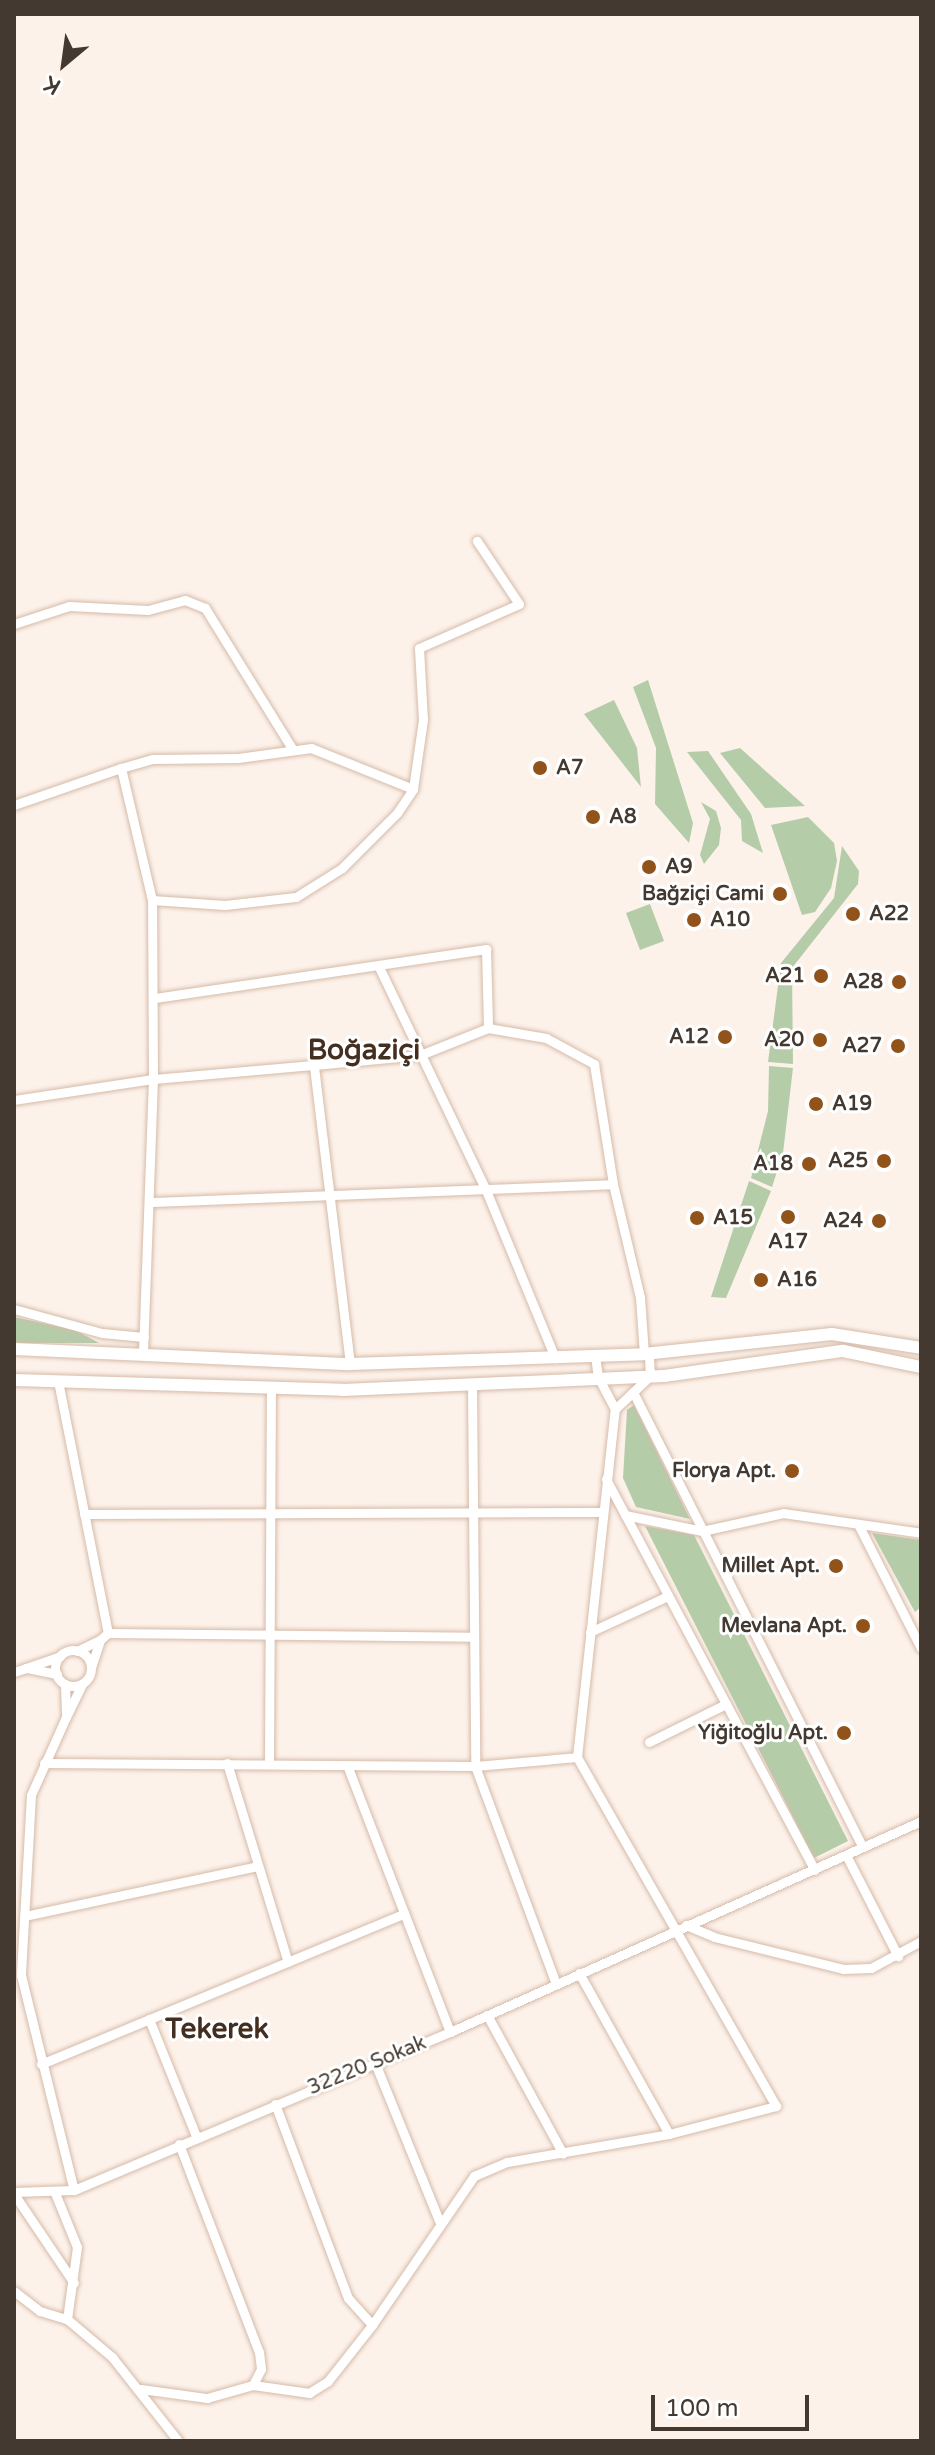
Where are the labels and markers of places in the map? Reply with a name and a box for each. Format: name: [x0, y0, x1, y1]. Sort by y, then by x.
place label: A7: [556, 756, 583, 780]
marker: A7: [531, 759, 549, 777]
place label: A8: [609, 805, 636, 829]
marker: A8: [584, 808, 602, 826]
place label: A9: [665, 855, 692, 879]
marker: A9: [640, 858, 658, 876]
place label: Bağziçi Cami: [642, 882, 764, 906]
marker: Bağziçi Cami: [771, 885, 789, 903]
place label: A22: [869, 902, 909, 926]
marker: A22: [844, 905, 862, 923]
place label: A10: [710, 908, 750, 932]
marker: A10: [685, 911, 703, 929]
place label: A21: [765, 964, 805, 988]
marker: A21: [812, 967, 830, 985]
place label: A28: [843, 970, 883, 994]
marker: A28: [890, 973, 908, 991]
place label: A12: [669, 1025, 709, 1049]
marker: A12: [716, 1028, 734, 1046]
place label: A20: [764, 1028, 804, 1052]
marker: A20: [811, 1031, 829, 1049]
place label: A27: [842, 1034, 882, 1058]
marker: A27: [889, 1037, 907, 1055]
place label: A19: [832, 1092, 872, 1116]
marker: A19: [807, 1095, 825, 1113]
place label: A25: [828, 1149, 868, 1173]
place label: A18: [753, 1152, 793, 1176]
marker: A25: [875, 1152, 893, 1170]
marker: A18: [800, 1155, 818, 1173]
place label: A15: [713, 1206, 753, 1230]
marker: A17: [779, 1208, 797, 1226]
marker: A15: [688, 1209, 706, 1227]
place label: A24: [823, 1209, 863, 1233]
marker: A24: [870, 1212, 888, 1230]
place label: A17: [768, 1230, 808, 1254]
place label: A16: [777, 1268, 817, 1292]
marker: A16: [752, 1271, 770, 1289]
place label: Florya Apt.: [672, 1459, 776, 1483]
marker: Florya Apt.: [783, 1462, 801, 1480]
place label: Millet Apt.: [722, 1554, 820, 1578]
marker: Millet Apt.: [827, 1557, 845, 1575]
place label: Mevlana Apt.: [721, 1614, 847, 1638]
marker: Mevlana Apt.: [854, 1617, 872, 1635]
place label: Yiğitoğlu Apt.: [698, 1721, 828, 1745]
marker: Yiğitoğlu Apt.: [835, 1724, 853, 1742]

